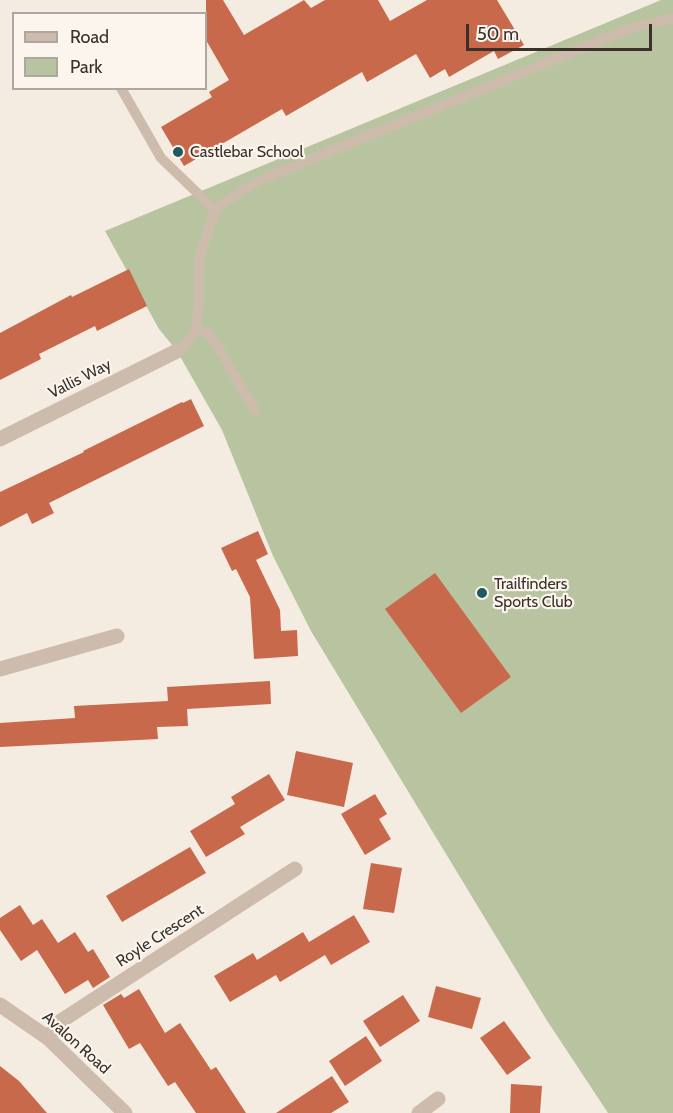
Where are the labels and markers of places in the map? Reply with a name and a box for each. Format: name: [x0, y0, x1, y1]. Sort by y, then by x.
place label: Castlebar School: [190, 142, 303, 162]
marker: Castlebar School: [171, 145, 185, 159]
place label: Trailfinders Sports Club: [494, 574, 573, 612]
marker: Trailfinders Sports Club: [475, 586, 489, 600]

